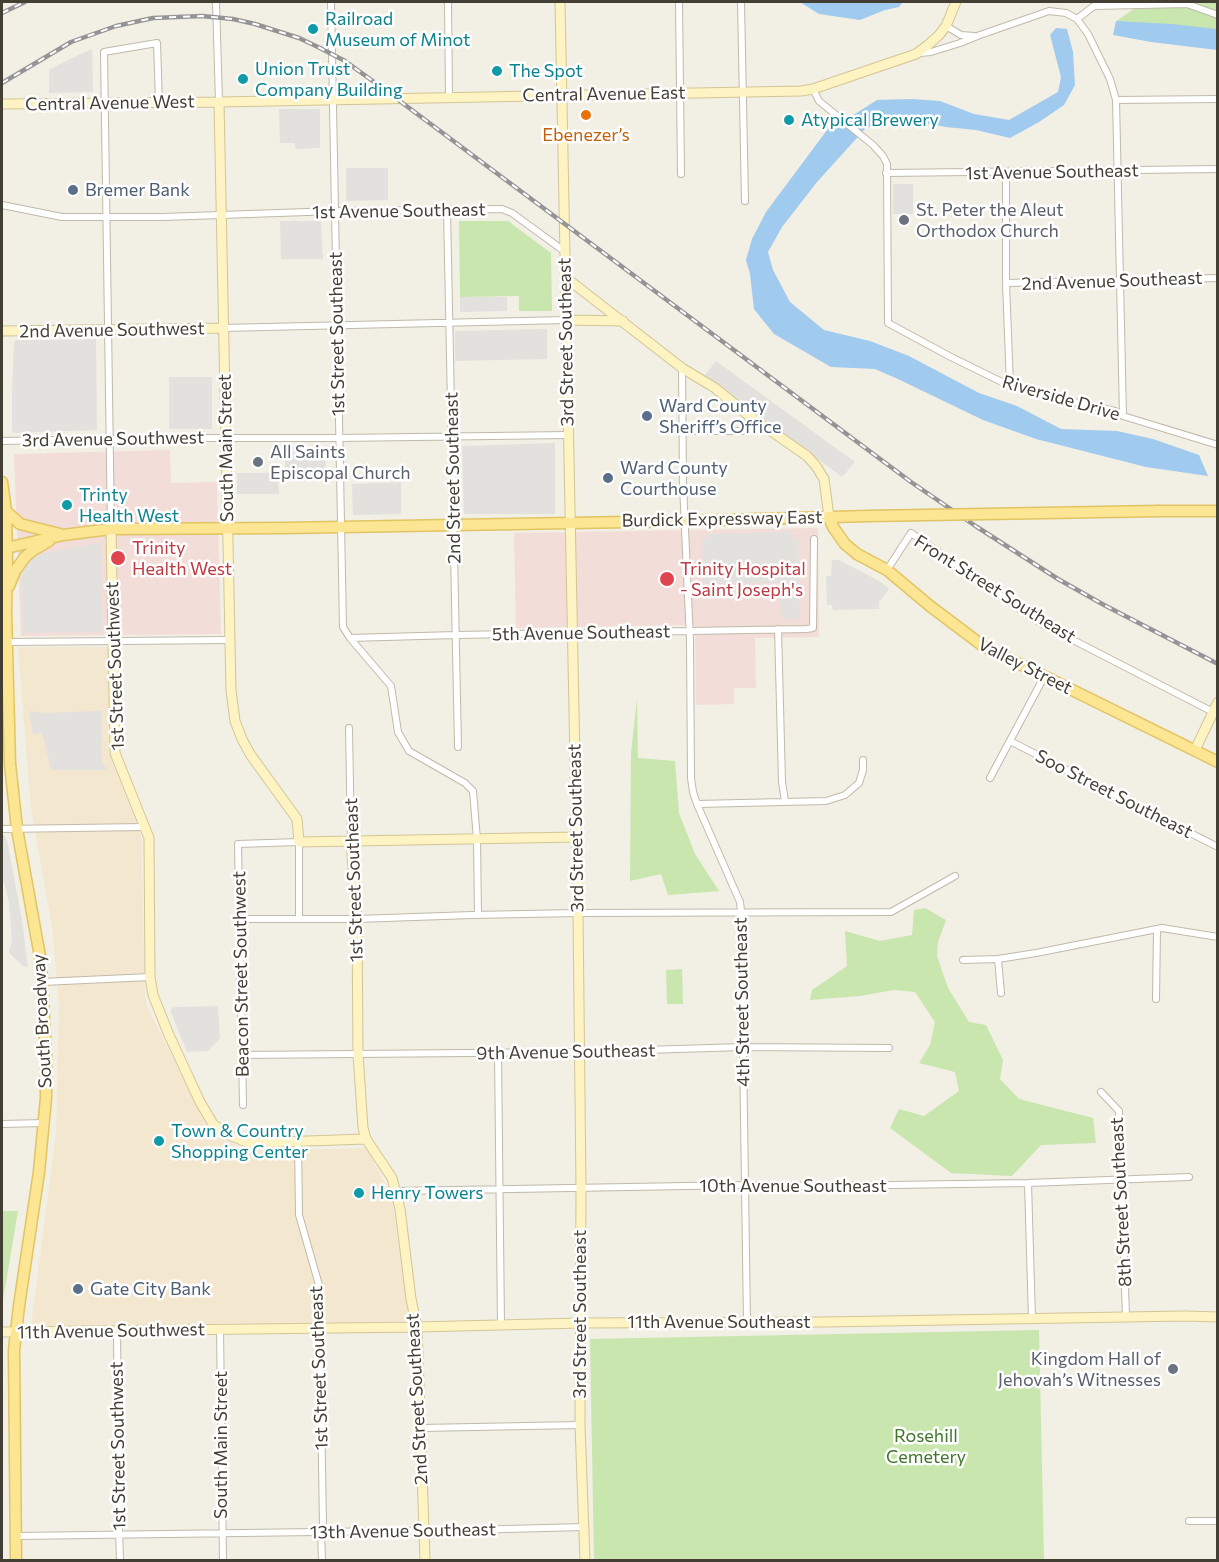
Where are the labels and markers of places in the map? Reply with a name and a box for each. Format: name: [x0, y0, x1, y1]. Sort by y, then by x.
place label: Railroad Museum of Minot: [325, 8, 470, 50]
marker: Railroad Museum of Minot: [306, 22, 320, 36]
place label: Union Trust Company Building: [255, 58, 403, 100]
place label: The Spot: [509, 60, 583, 82]
marker: The Spot: [490, 64, 504, 78]
marker: Union Trust Company Building: [236, 72, 250, 86]
marker: Ebenezer’s: [579, 108, 593, 122]
place label: Atypical Brewery: [801, 109, 939, 131]
marker: Atypical Brewery: [782, 113, 796, 127]
place label: Ebenezer’s: [542, 124, 630, 146]
place label: Bremer Bank: [85, 179, 190, 201]
marker: Bremer Bank: [66, 183, 80, 197]
place label: St. Peter the Aleut Orthodox Church: [916, 199, 1064, 242]
marker: St. Peter the Aleut Orthodox Church: [897, 213, 911, 227]
place label: Ward County Sheriff’s Office: [659, 395, 782, 438]
marker: Ward County Sheriff’s Office: [640, 409, 654, 423]
place label: All Saints Episcopal Church: [270, 441, 411, 484]
marker: All Saints Episcopal Church: [251, 455, 265, 469]
place label: Ward County Courthouse: [620, 457, 728, 500]
marker: Ward County Courthouse: [601, 471, 615, 485]
place label: Trinty Health West: [79, 484, 179, 526]
marker: Trinty Health West: [60, 498, 74, 512]
place label: Trinity Health West: [132, 537, 232, 580]
marker: Trinity Health West: [109, 549, 127, 567]
place label: Trinity Hospital - Saint Joseph's: [680, 558, 806, 600]
marker: Trinity Hospital - Saint Joseph's: [658, 570, 676, 588]
place label: Town & Country Shopping Center: [171, 1120, 308, 1162]
marker: Town & Country Shopping Center: [152, 1134, 166, 1148]
place label: Henry Towers: [371, 1182, 483, 1204]
marker: Henry Towers: [352, 1186, 366, 1200]
place label: Gate City Bank: [90, 1278, 211, 1300]
marker: Gate City Bank: [71, 1282, 85, 1296]
place label: Kingdom Hall of Jehovah’s Witnesses: [998, 1348, 1161, 1390]
marker: Kingdom Hall of Jehovah’s Witnesses: [1166, 1362, 1180, 1376]

